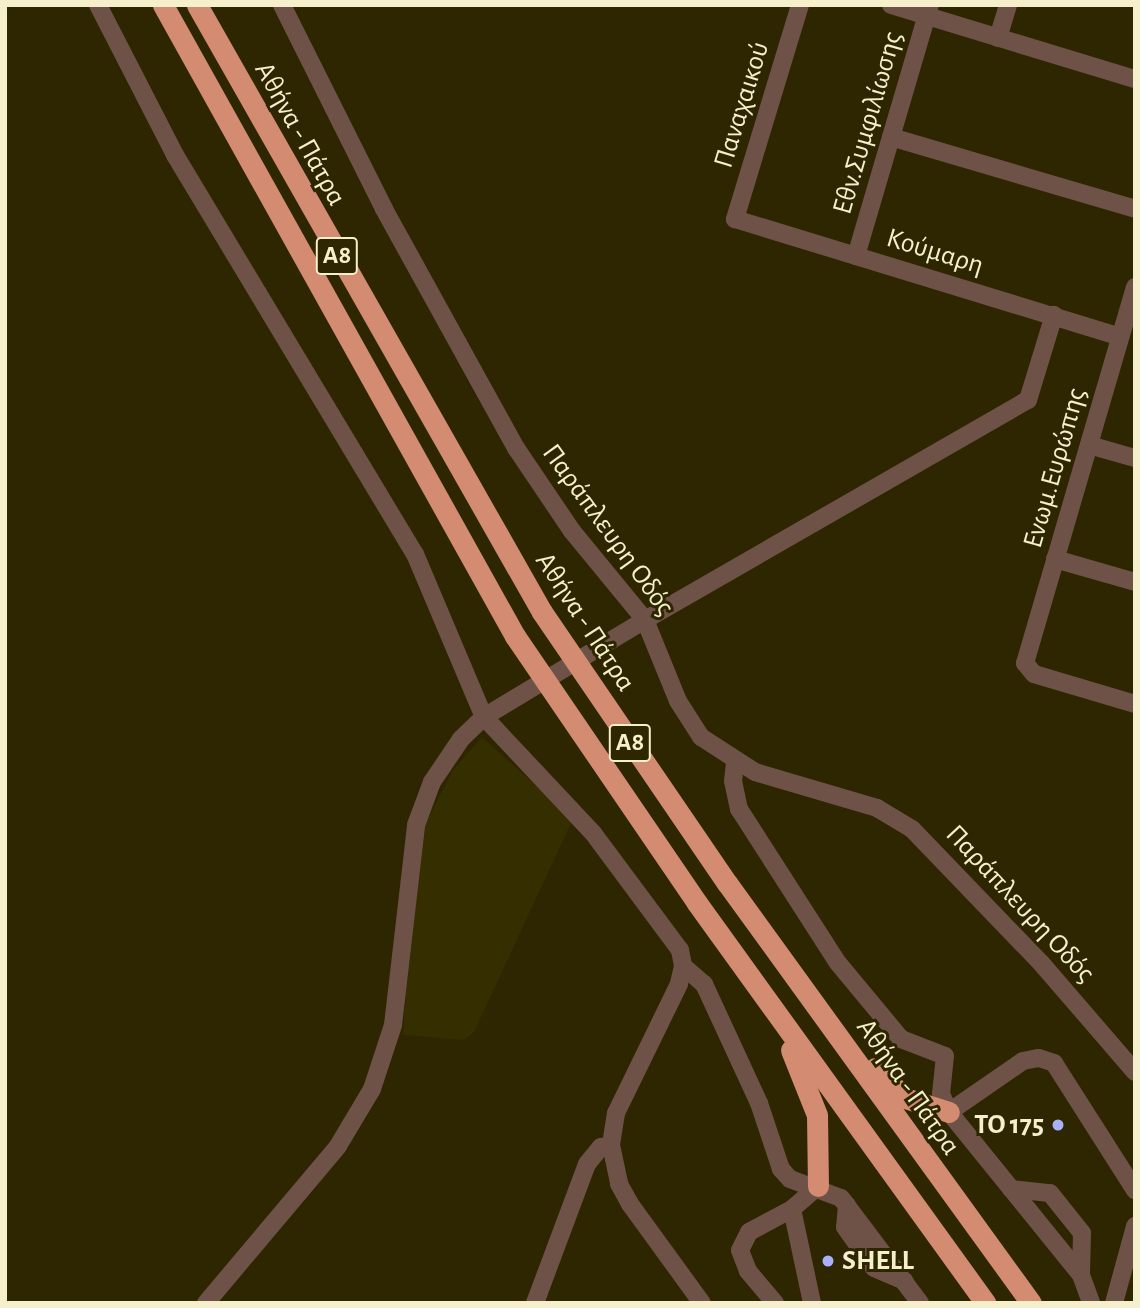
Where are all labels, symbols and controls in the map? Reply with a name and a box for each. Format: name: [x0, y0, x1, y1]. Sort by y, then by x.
street label: Εθν.Συμφιλίωσης: [826, 28, 910, 218]
street label: Παναχαικού: [707, 38, 777, 172]
street label: Αθήνα - Πάτρα: [247, 56, 353, 212]
street label: Κούμαρη: [883, 221, 987, 283]
road number: Α8: [314, 233, 360, 278]
street label: Ενωμ.Ευρώπης: [1016, 384, 1094, 552]
street label: Παράπλευρη Οδός: [535, 438, 681, 622]
street label: Αθήνα - Πάτρα: [528, 546, 642, 698]
road number: Α8: [607, 720, 653, 765]
street label: Παράπλευρη Οδός: [938, 818, 1102, 990]
street label: Αθήνα - Πάτρα: [849, 1012, 967, 1162]
place label: TO 175: [974, 1108, 1044, 1142]
marker: TO 175: [1050, 1117, 1066, 1133]
place label: SHELL: [842, 1244, 914, 1278]
marker: SHELL: [820, 1253, 836, 1269]

